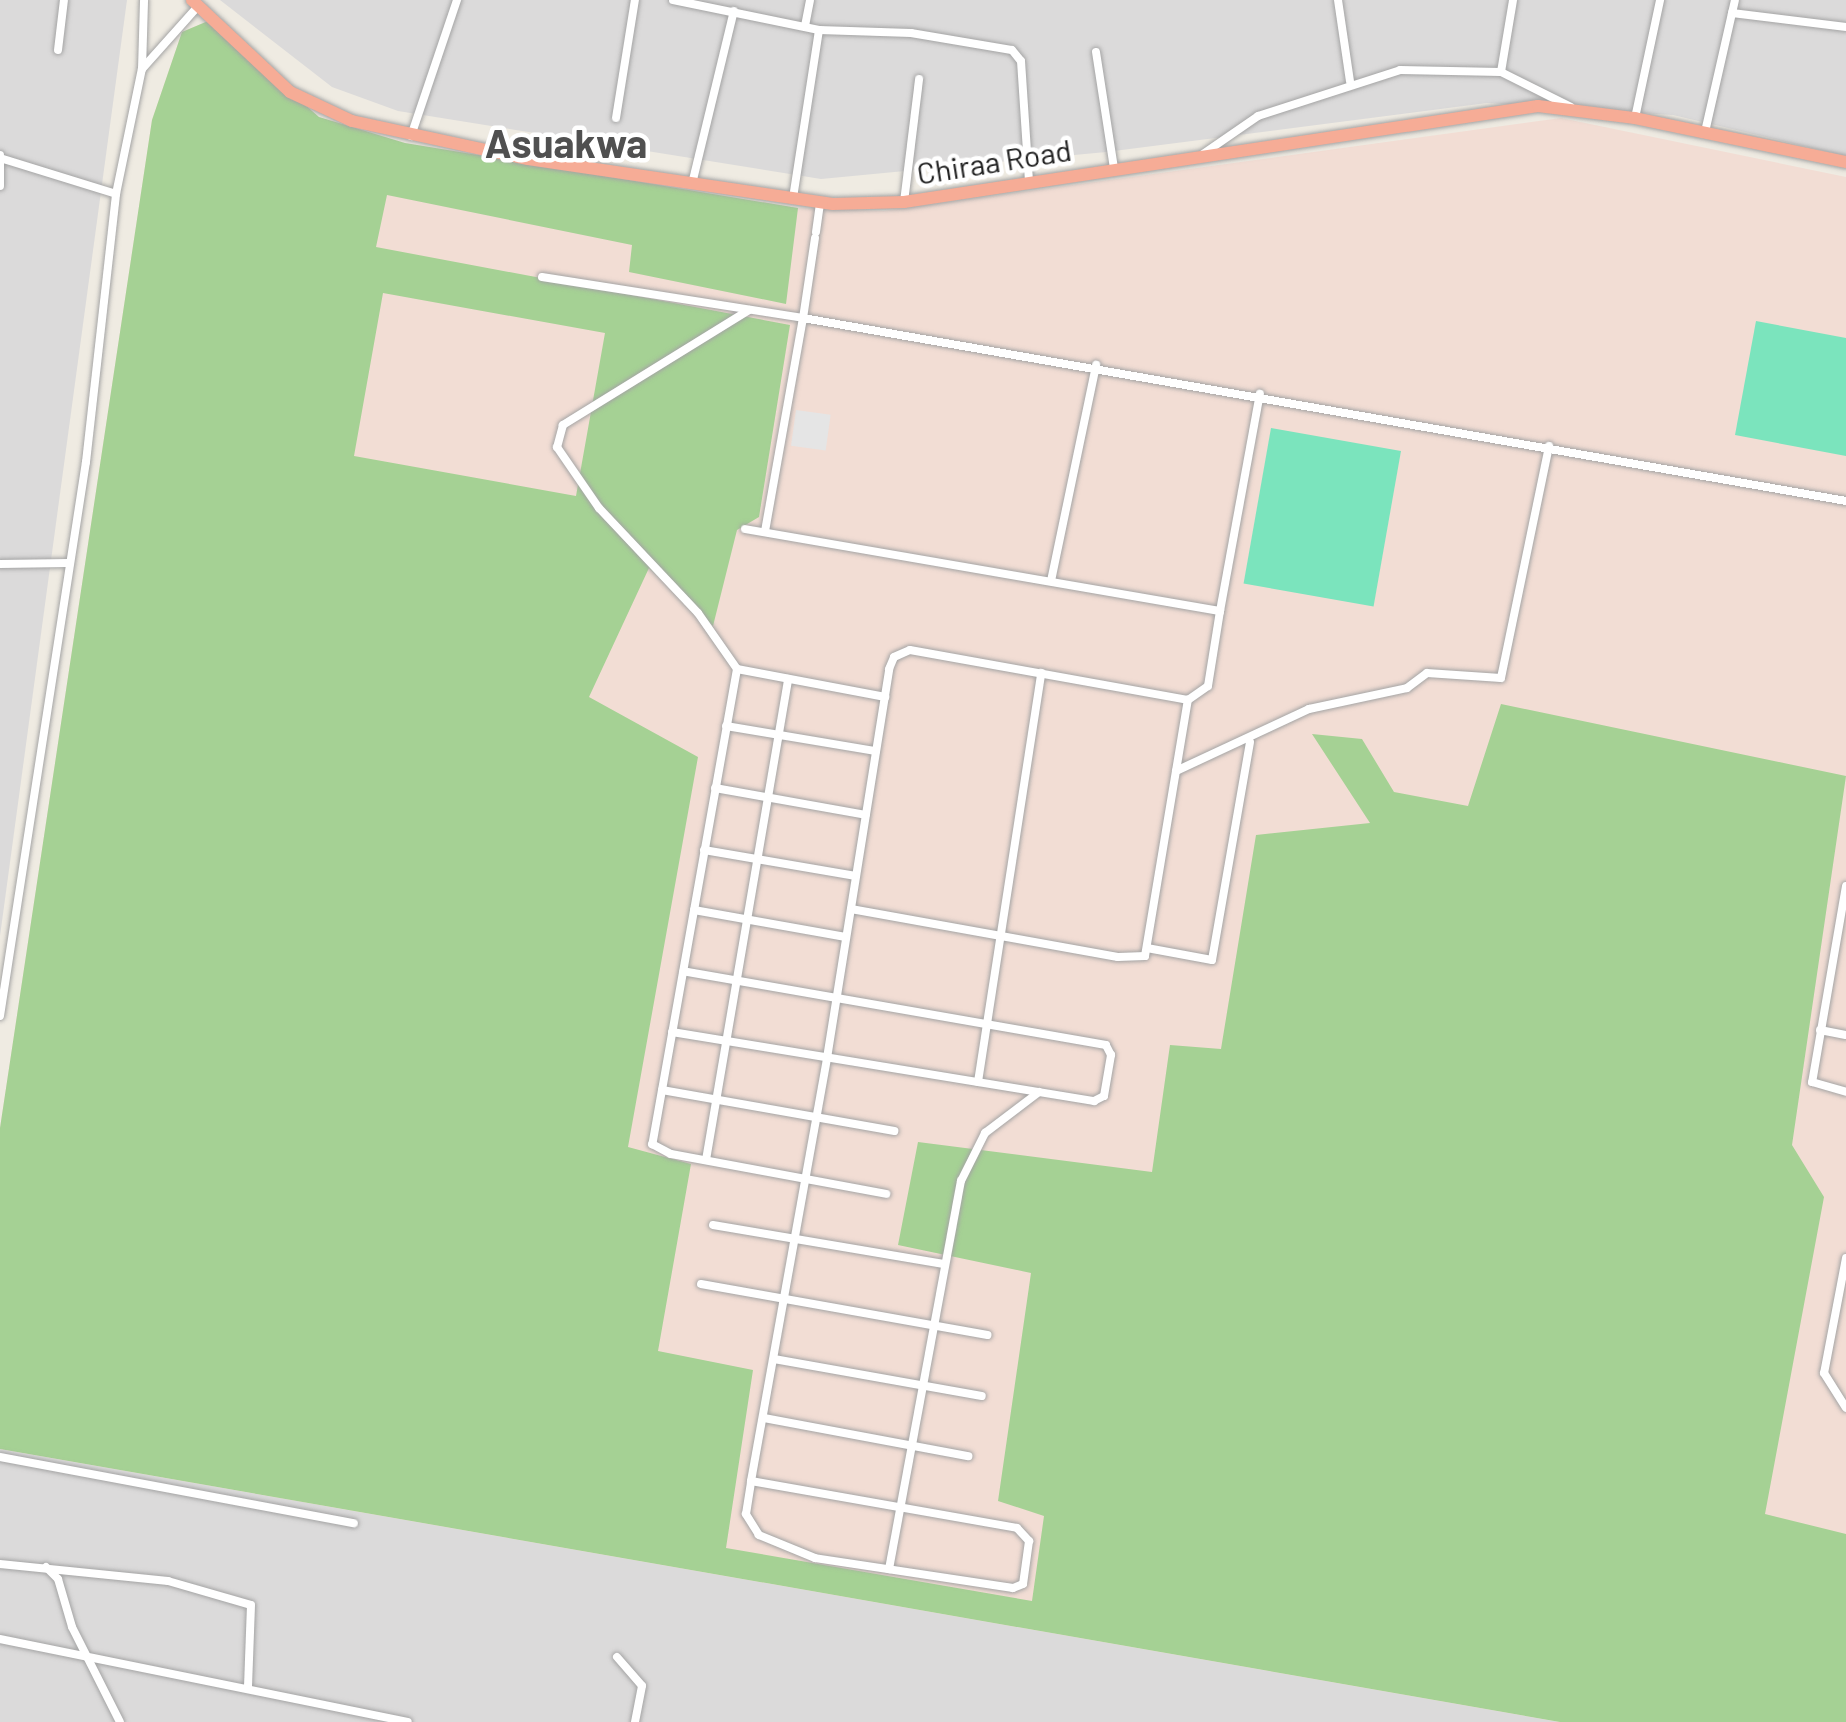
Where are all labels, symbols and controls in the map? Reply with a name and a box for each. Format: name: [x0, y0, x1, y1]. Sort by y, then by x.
district label: Asuakwa: [485, 118, 647, 166]
street label: Chiraa Road: [914, 131, 1074, 191]

